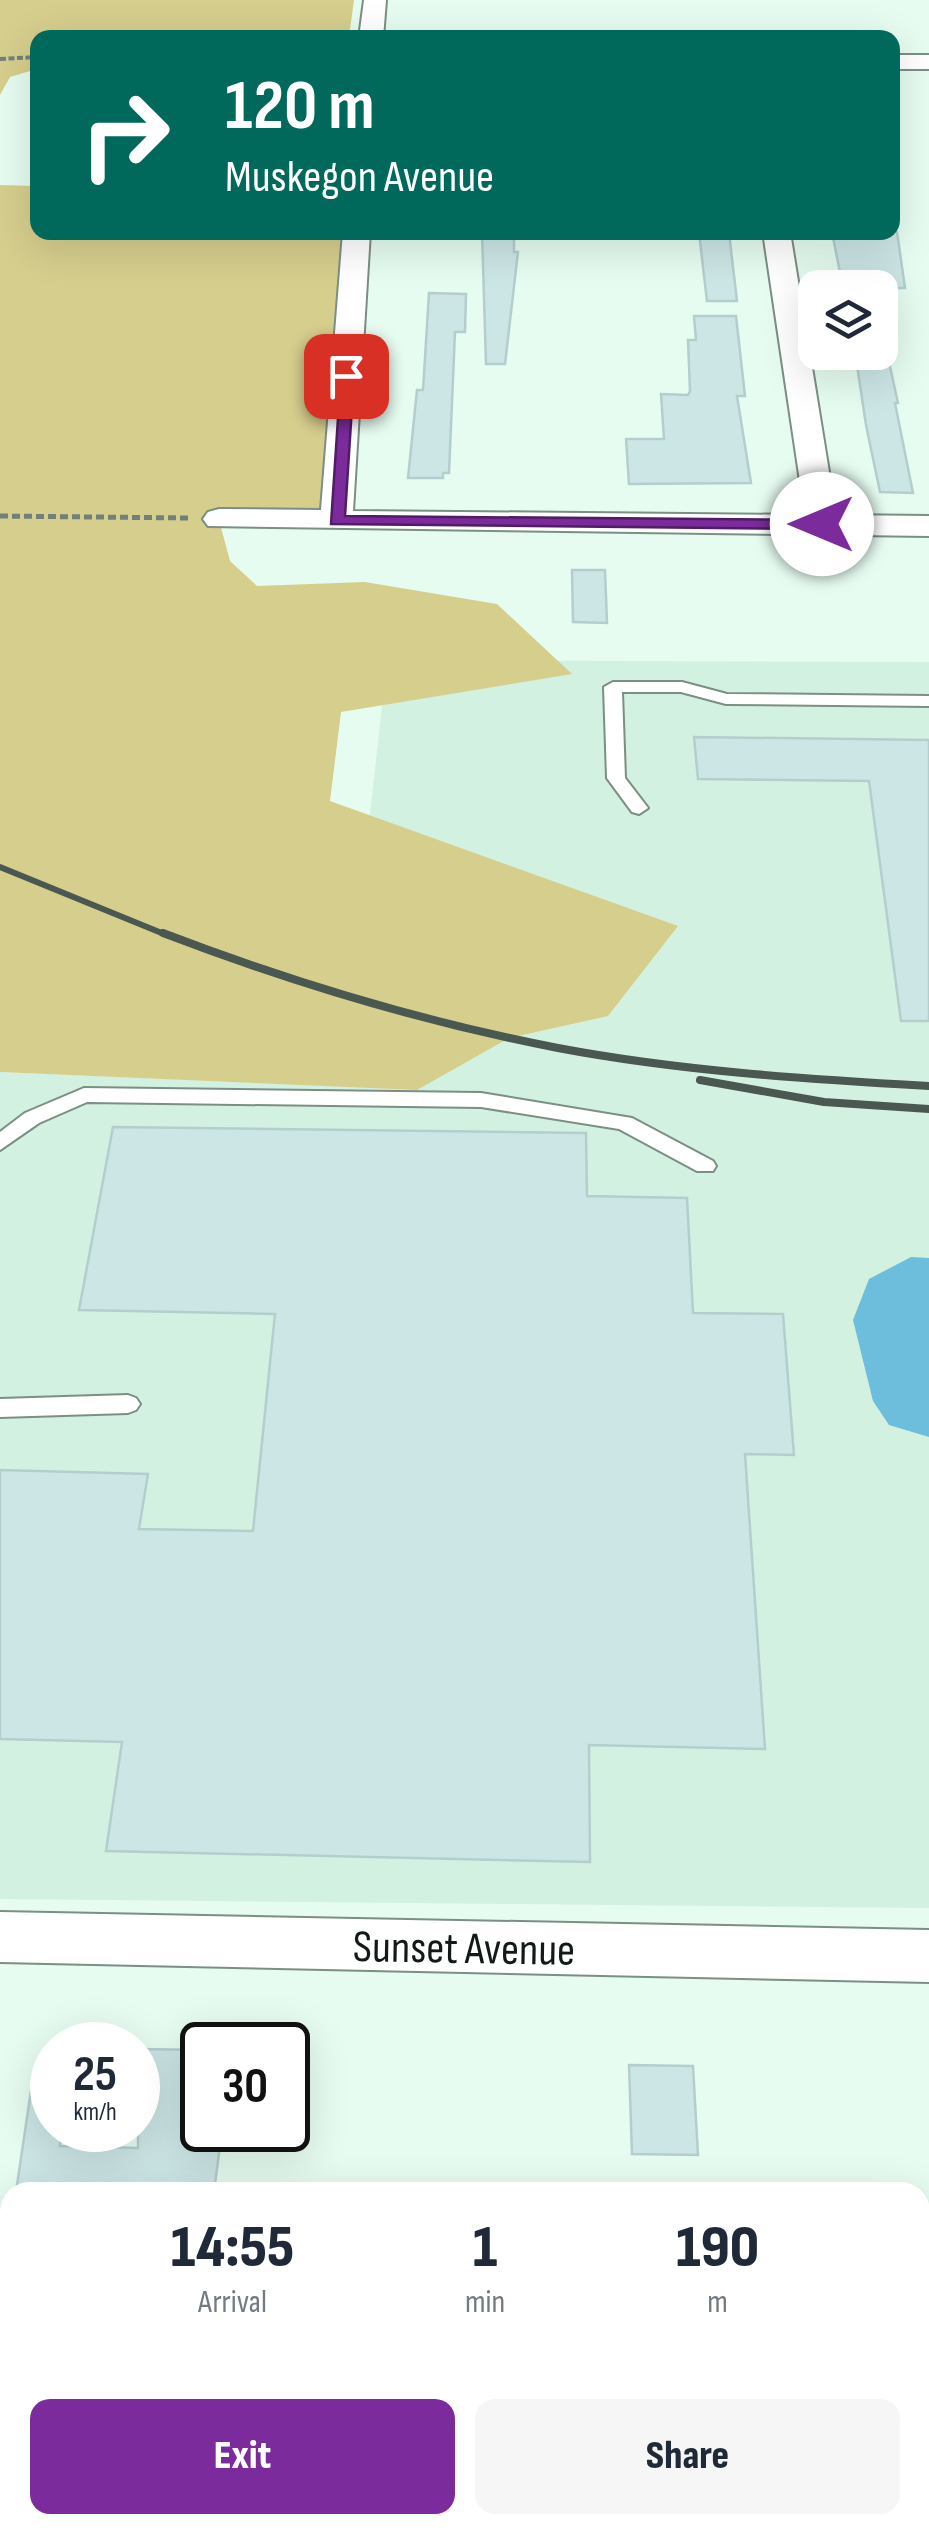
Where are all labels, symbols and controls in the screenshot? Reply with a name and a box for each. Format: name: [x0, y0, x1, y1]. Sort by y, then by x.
text: 120 m: [225, 65, 375, 149]
icon: right: [60, 70, 190, 200]
text: Muskegon Avenue: [225, 150, 494, 205]
map controls: [798, 270, 898, 370]
button: layers: [798, 270, 898, 370]
pin: [304, 334, 389, 419]
icon: arrive: [319, 349, 374, 404]
position arrow: [770, 472, 874, 576]
street label: Sunset Avenue: [352, 1920, 576, 1979]
speed limit sign: 30: [180, 2022, 310, 2152]
text: 25: [73, 2045, 117, 2105]
text: km/h: [73, 2097, 117, 2128]
text: 14:55: [171, 2212, 294, 2284]
text: 1: [473, 2212, 497, 2284]
text: 190: [676, 2212, 759, 2284]
text: Arrival: [198, 2283, 267, 2322]
text: min: [465, 2283, 505, 2322]
text: m: [707, 2283, 728, 2322]
button: Exit: [30, 2399, 455, 2514]
button: Share: [475, 2399, 900, 2514]

